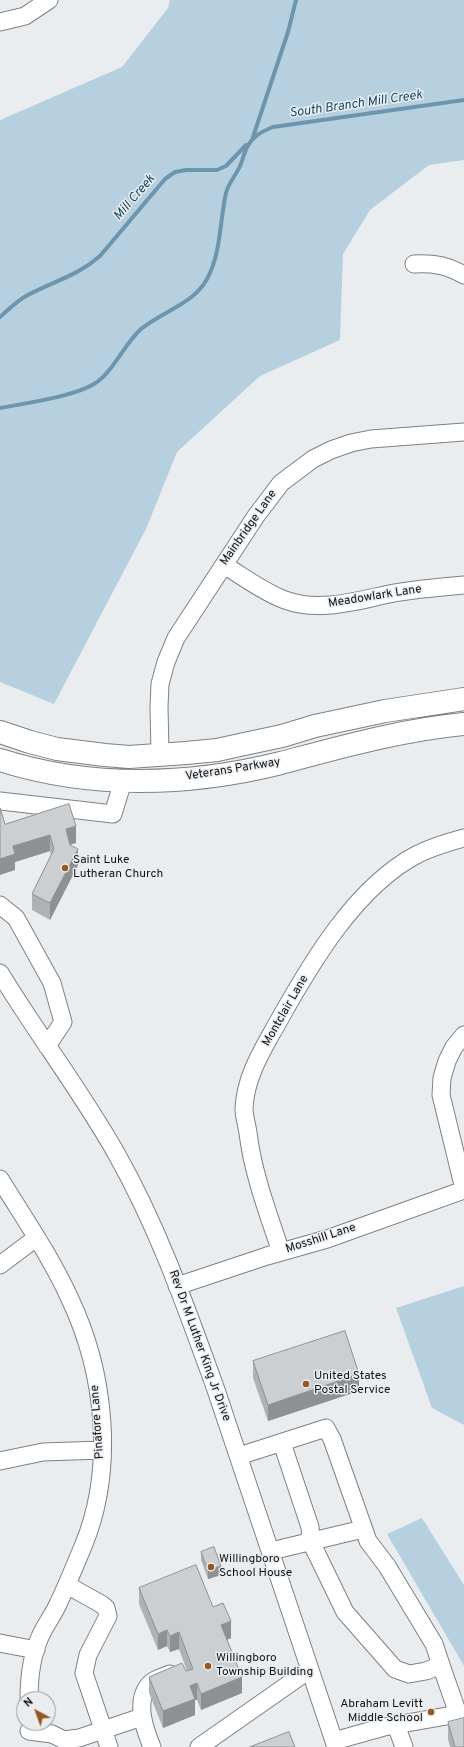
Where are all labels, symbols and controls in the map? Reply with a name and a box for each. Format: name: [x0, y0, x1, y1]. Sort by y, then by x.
water label: South Branch Mill Creek: [289, 88, 423, 122]
water label: Mill Creek: [111, 172, 159, 224]
street label: Mainbridge Lane: [218, 487, 280, 569]
street label: Meadowlark Lane: [327, 583, 423, 611]
street label: Veterans Parkway: [185, 755, 281, 785]
place label: Saint Luke Lutheran Church: [73, 854, 163, 882]
marker: Saint Luke Lutheran Church: [60, 863, 70, 873]
street label: Montclair Lane: [260, 973, 312, 1049]
street label: Mosshill Lane: [284, 1221, 358, 1257]
street label: Rev Dr M Luther King Jr Drive: [165, 1268, 233, 1424]
place label: United States Postal Service: [314, 1370, 390, 1398]
marker: United States Postal Service: [301, 1379, 311, 1389]
street label: Pinafore Lane: [88, 1384, 108, 1460]
place label: Willingboro School House: [219, 1553, 292, 1581]
marker: Willingboro School House: [206, 1562, 216, 1572]
place label: Willingboro Township Building: [216, 1652, 313, 1680]
marker: Willingboro Township Building: [203, 1661, 213, 1671]
north arrow: [16, 1691, 56, 1731]
text: N: [21, 1695, 36, 1711]
place label: Abraham Levitt Middle School: [340, 1698, 423, 1726]
marker: Abraham Levitt Middle School: [426, 1707, 436, 1717]

